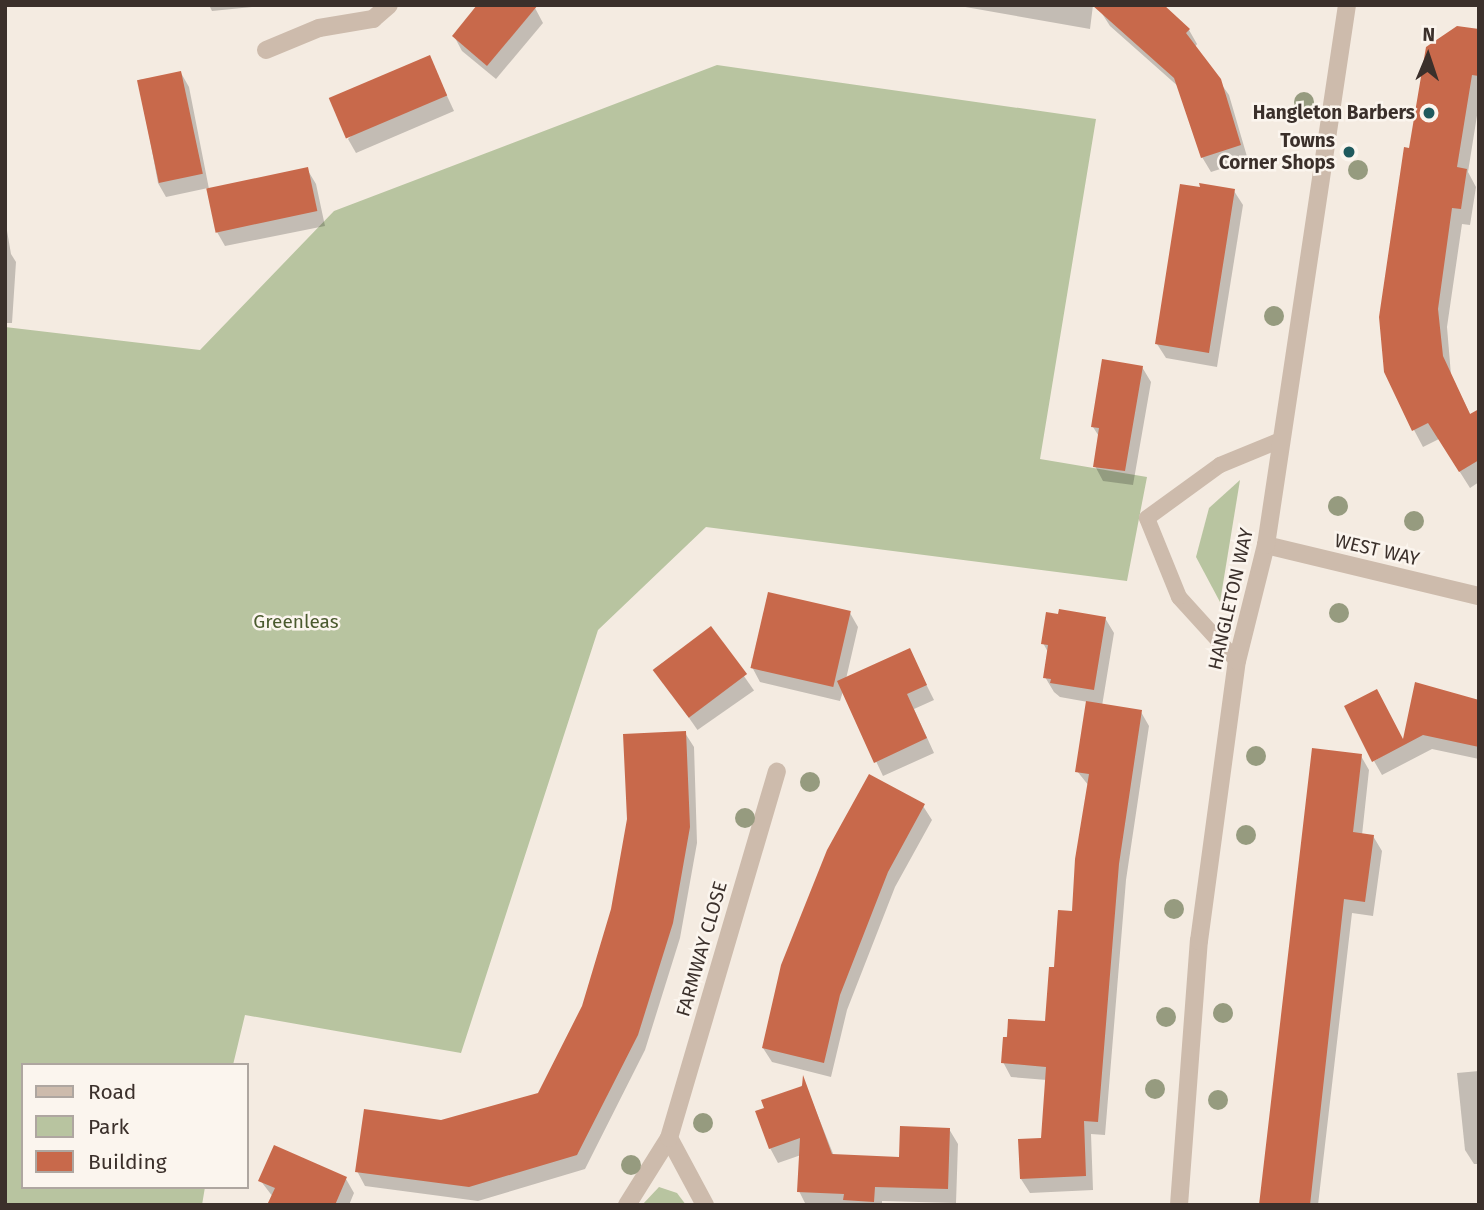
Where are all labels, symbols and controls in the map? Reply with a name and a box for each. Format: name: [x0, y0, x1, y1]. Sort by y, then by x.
north arrow: [1393, 21, 1463, 91]
text: N: [1422, 23, 1435, 46]
place label: Hangleton Barbers: [1253, 102, 1415, 124]
marker: Hangleton Barbers: [1421, 105, 1437, 121]
place label: Towns Corner Shops: [1219, 130, 1335, 174]
marker: Towns Corner Shops: [1341, 144, 1357, 160]
street label: HANGLETON WAY: [1204, 526, 1258, 672]
street label: WEST WAY: [1332, 529, 1422, 571]
park label: Greenleas: [253, 611, 339, 633]
street label: FARMWAY CLOSE: [672, 879, 732, 1019]
legend: [21, 1063, 248, 1189]
text: Road: [88, 1079, 136, 1105]
text: Park: [88, 1114, 129, 1140]
text: Building: [88, 1149, 167, 1175]

